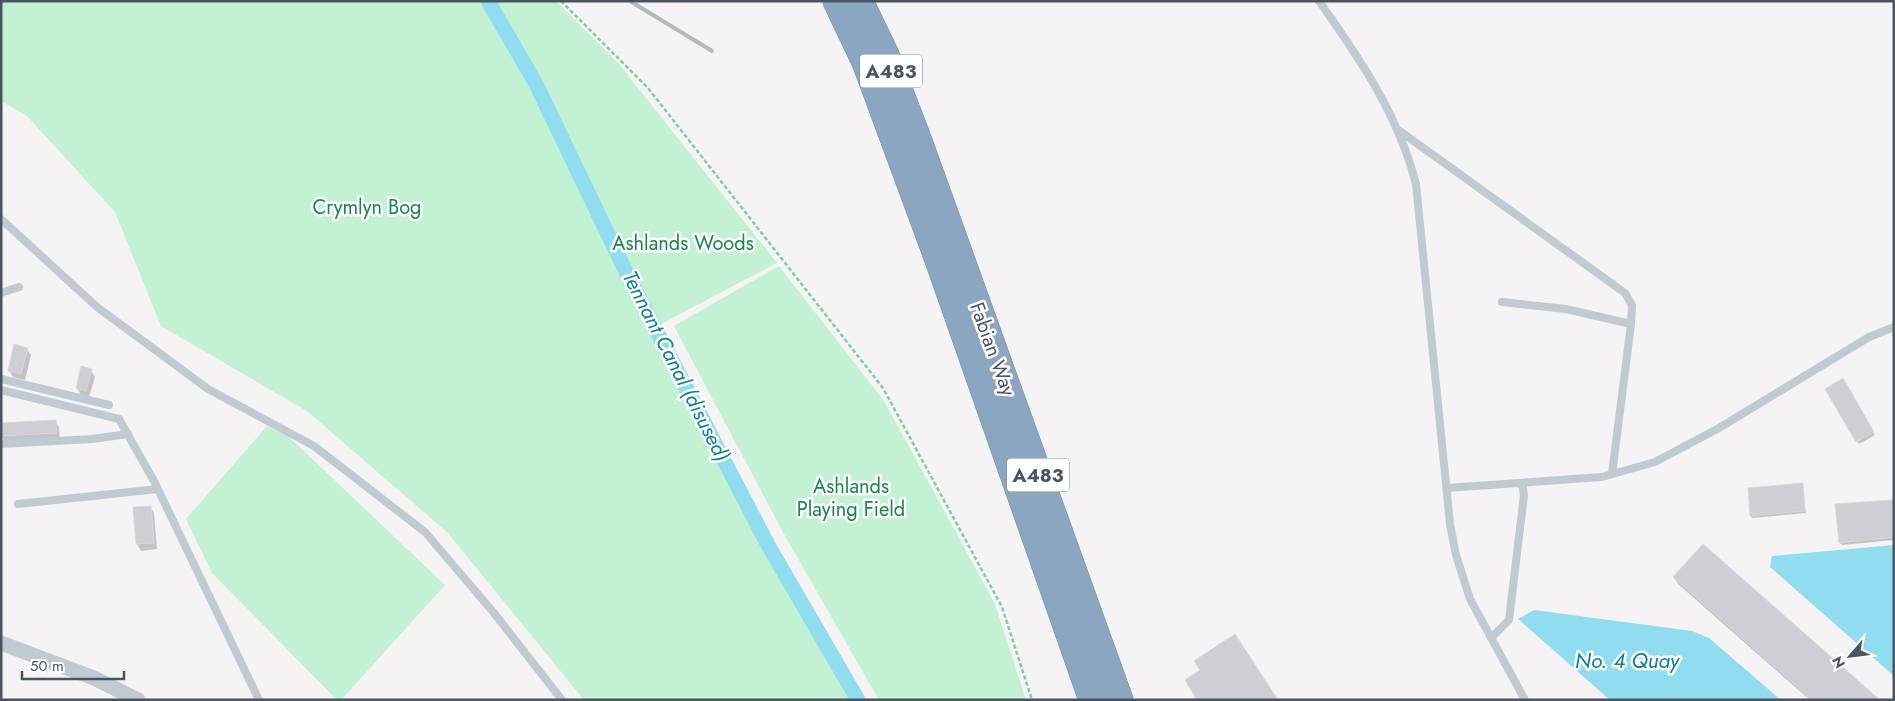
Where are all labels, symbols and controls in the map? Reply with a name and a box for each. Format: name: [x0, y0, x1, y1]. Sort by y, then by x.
road number: A483: [860, 54, 922, 88]
park label: Crymlyn Bog: [313, 193, 421, 222]
park label: Ashlands Woods: [612, 229, 754, 258]
water label: Tennant Canal (disused): [615, 265, 737, 467]
street label: Fabian Way: [962, 298, 1023, 400]
road number: A483: [1007, 458, 1069, 492]
park label: Ashlands Playing Field: [797, 472, 905, 524]
north arrow: [1825, 631, 1875, 681]
water label: No. 4 Quay: [1575, 646, 1681, 676]
scale bar: [22, 648, 125, 680]
text: N: [1827, 652, 1850, 672]
text: 50 m: [30, 655, 64, 677]

